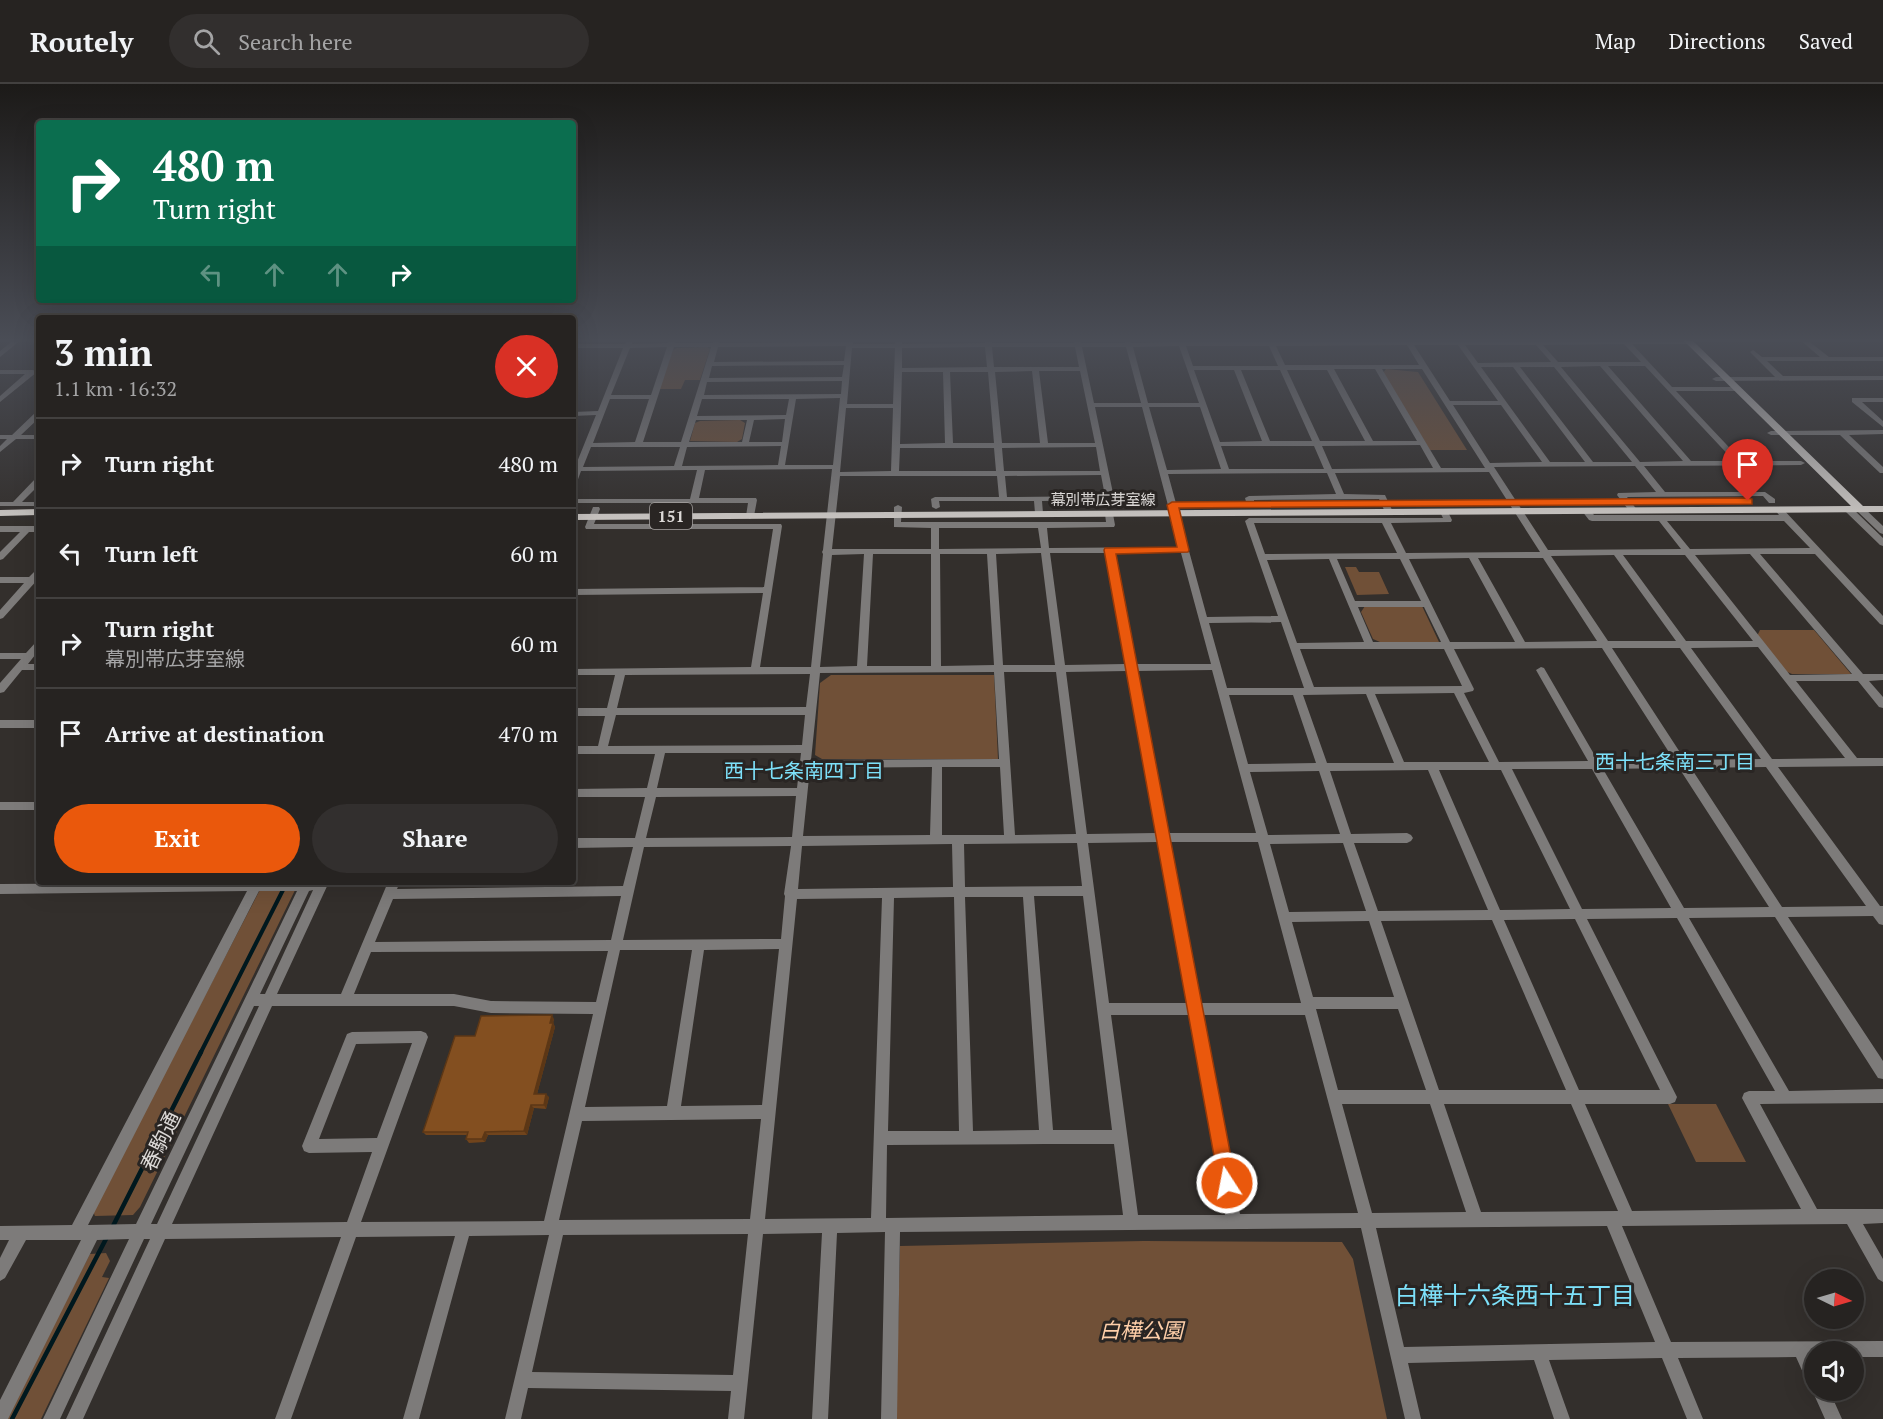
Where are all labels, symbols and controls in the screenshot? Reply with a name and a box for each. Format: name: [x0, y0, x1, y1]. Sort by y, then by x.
search box: [169, 14, 589, 68]
text: Routely: [30, 23, 133, 60]
icon: search: [190, 25, 223, 58]
text: Search here: [238, 27, 353, 56]
text: Map: [1595, 27, 1636, 55]
text: Directions: [1669, 27, 1766, 55]
text: Saved: [1799, 27, 1853, 55]
text: 480 m: [153, 137, 274, 193]
icon: right: [54, 144, 132, 222]
text: Turn right: [153, 191, 276, 227]
icon: left: [195, 258, 228, 291]
icon: ahead: [258, 258, 291, 291]
icon: ahead: [321, 258, 354, 291]
icon: right: [384, 258, 417, 291]
text: 3 min: [54, 329, 152, 376]
button: close: [495, 335, 558, 398]
text: 1.1 km · 16:32: [54, 375, 177, 402]
pin: [1722, 439, 1773, 501]
icon: right: [54, 447, 87, 480]
icon: arrive: [1731, 448, 1764, 481]
text: Turn right: [105, 449, 214, 478]
text: 480 m: [498, 449, 558, 478]
street label: 幕別帯広芽室線: [1050, 489, 1156, 509]
road number: 151: [650, 503, 692, 529]
icon: left: [54, 537, 87, 570]
text: Turn left: [105, 539, 198, 568]
text: 60 m: [510, 539, 558, 568]
text: Turn right: [105, 614, 214, 643]
icon: right: [54, 627, 87, 660]
text: 60 m: [510, 629, 558, 658]
text: 幕別帯広芽室線: [105, 645, 245, 672]
icon: arrive: [54, 717, 87, 750]
text: Arrive at destination: [105, 719, 324, 748]
text: 470 m: [498, 719, 558, 748]
district label: 西十七条南三丁目: [1595, 748, 1755, 775]
district label: 西十七条南四丁目: [724, 757, 884, 784]
button: Exit: [54, 804, 300, 873]
button: Share: [312, 804, 558, 873]
street label: 春駒通: [134, 1107, 186, 1175]
position arrow: [1195, 1151, 1259, 1215]
north arrow: [1804, 1269, 1864, 1329]
map controls: [1804, 1269, 1864, 1401]
district label: 白樺十六条西十五丁目: [1395, 1279, 1635, 1311]
park label: 白樺公園: [1099, 1316, 1186, 1344]
button: sound: [1804, 1341, 1864, 1401]

